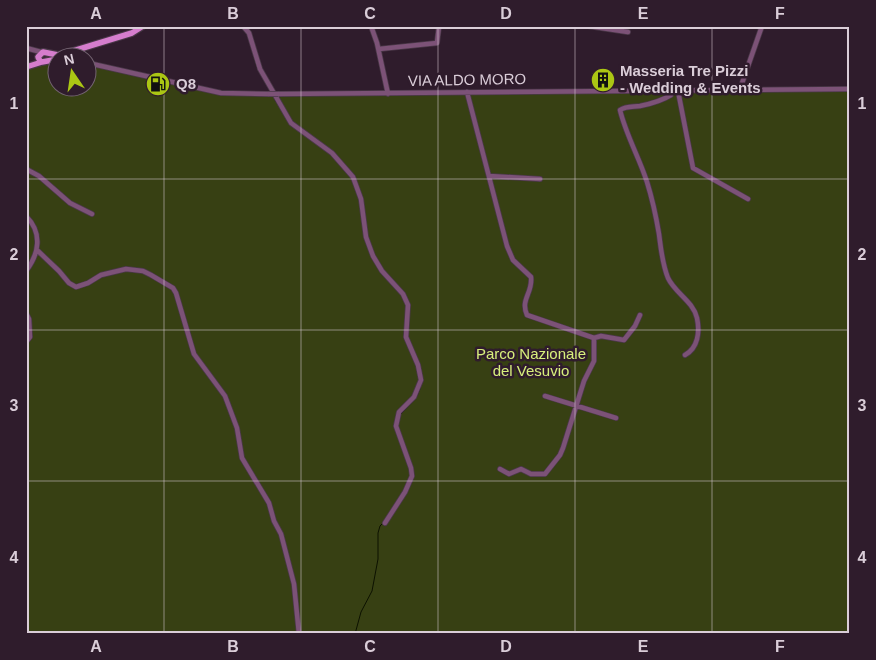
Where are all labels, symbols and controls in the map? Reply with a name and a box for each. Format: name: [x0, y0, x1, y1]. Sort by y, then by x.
text: A: [90, 5, 102, 22]
text: B: [227, 5, 239, 22]
text: C: [364, 5, 376, 22]
text: D: [500, 5, 512, 22]
text: E: [638, 5, 649, 22]
text: F: [775, 5, 785, 22]
north arrow: [48, 48, 98, 98]
text: N: [62, 50, 76, 68]
place label: Masseria Tre Pizzi - Wedding & Events: [620, 62, 761, 96]
building icon: Masseria Tre Pizzi - Wedding & Events: [590, 67, 616, 93]
street label: VIA ALDO MORO: [408, 70, 526, 89]
fuel station icon: Q8: [145, 71, 171, 97]
place label: Q8: [176, 75, 196, 92]
text: 1: [10, 95, 19, 112]
text: 1: [858, 95, 867, 112]
text: 2: [10, 246, 19, 263]
text: 2: [858, 246, 867, 263]
park label: Parco Nazionale del Vesuvio: [476, 345, 586, 379]
text: 3: [10, 397, 19, 414]
text: 3: [858, 397, 867, 414]
text: 4: [10, 549, 19, 566]
text: 4: [858, 549, 867, 566]
text: A: [90, 638, 102, 655]
text: B: [227, 638, 239, 655]
text: C: [364, 638, 376, 655]
text: D: [500, 638, 512, 655]
text: E: [638, 638, 649, 655]
text: F: [775, 638, 785, 655]

